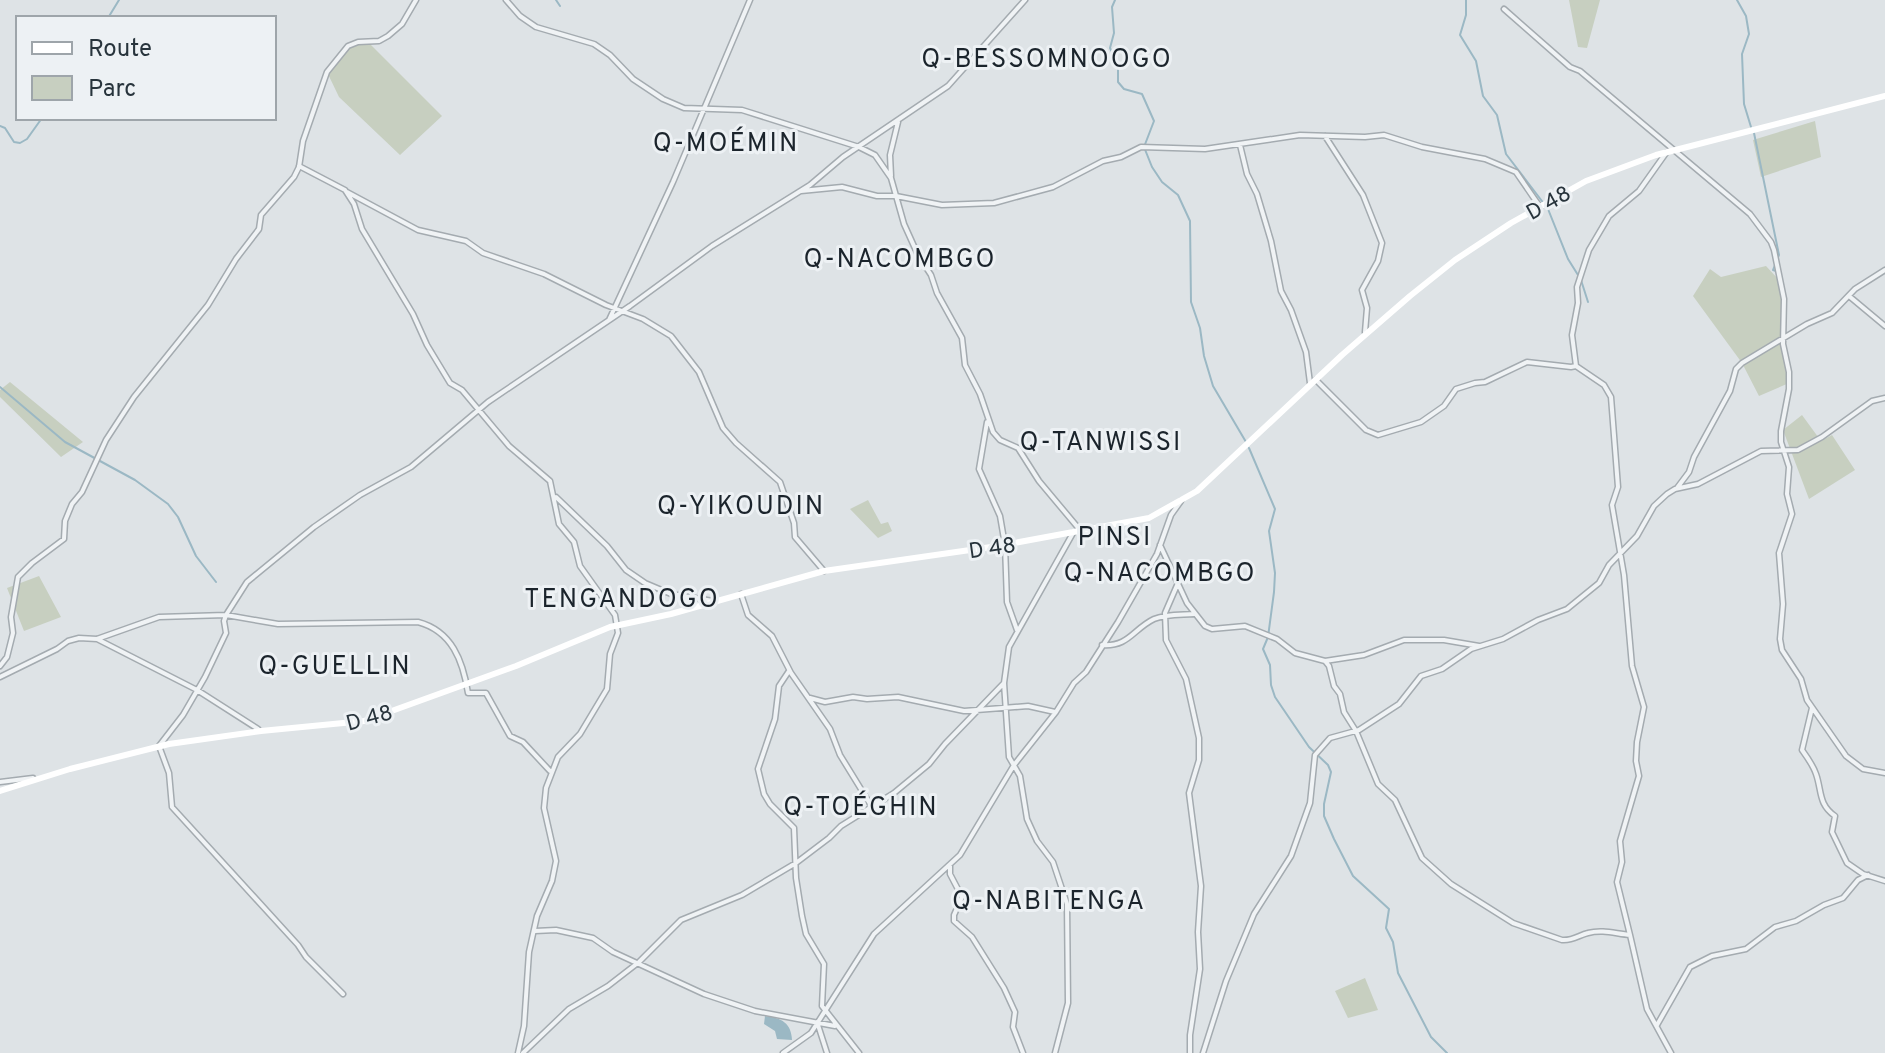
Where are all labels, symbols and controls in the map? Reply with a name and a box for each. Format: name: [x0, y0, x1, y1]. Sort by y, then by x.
legend: [16, 16, 276, 120]
text: Route: [88, 35, 152, 65]
district label: Q-BESSOMNOOGO: [921, 44, 1173, 77]
text: Parc: [88, 75, 136, 105]
district label: Q-MOÉMIN: [653, 126, 799, 161]
street label: D 48: [1522, 181, 1576, 227]
district label: Q-NACOMBGO: [803, 244, 997, 277]
district label: Q-TANWISSI: [1020, 427, 1182, 460]
district label: Q-YIKOUDIN: [657, 491, 825, 524]
district label: PINSI: [1078, 522, 1152, 555]
street label: D 48: [967, 533, 1018, 566]
district label: Q-NACOMBGO: [1063, 558, 1257, 591]
district label: TENGANDOGO: [524, 584, 720, 617]
district label: Q-GUELLIN: [258, 651, 412, 684]
street label: D 48: [343, 700, 396, 739]
district label: Q-TOÉGHIN: [783, 790, 939, 825]
district label: Q-NABITENGA: [952, 886, 1146, 919]

